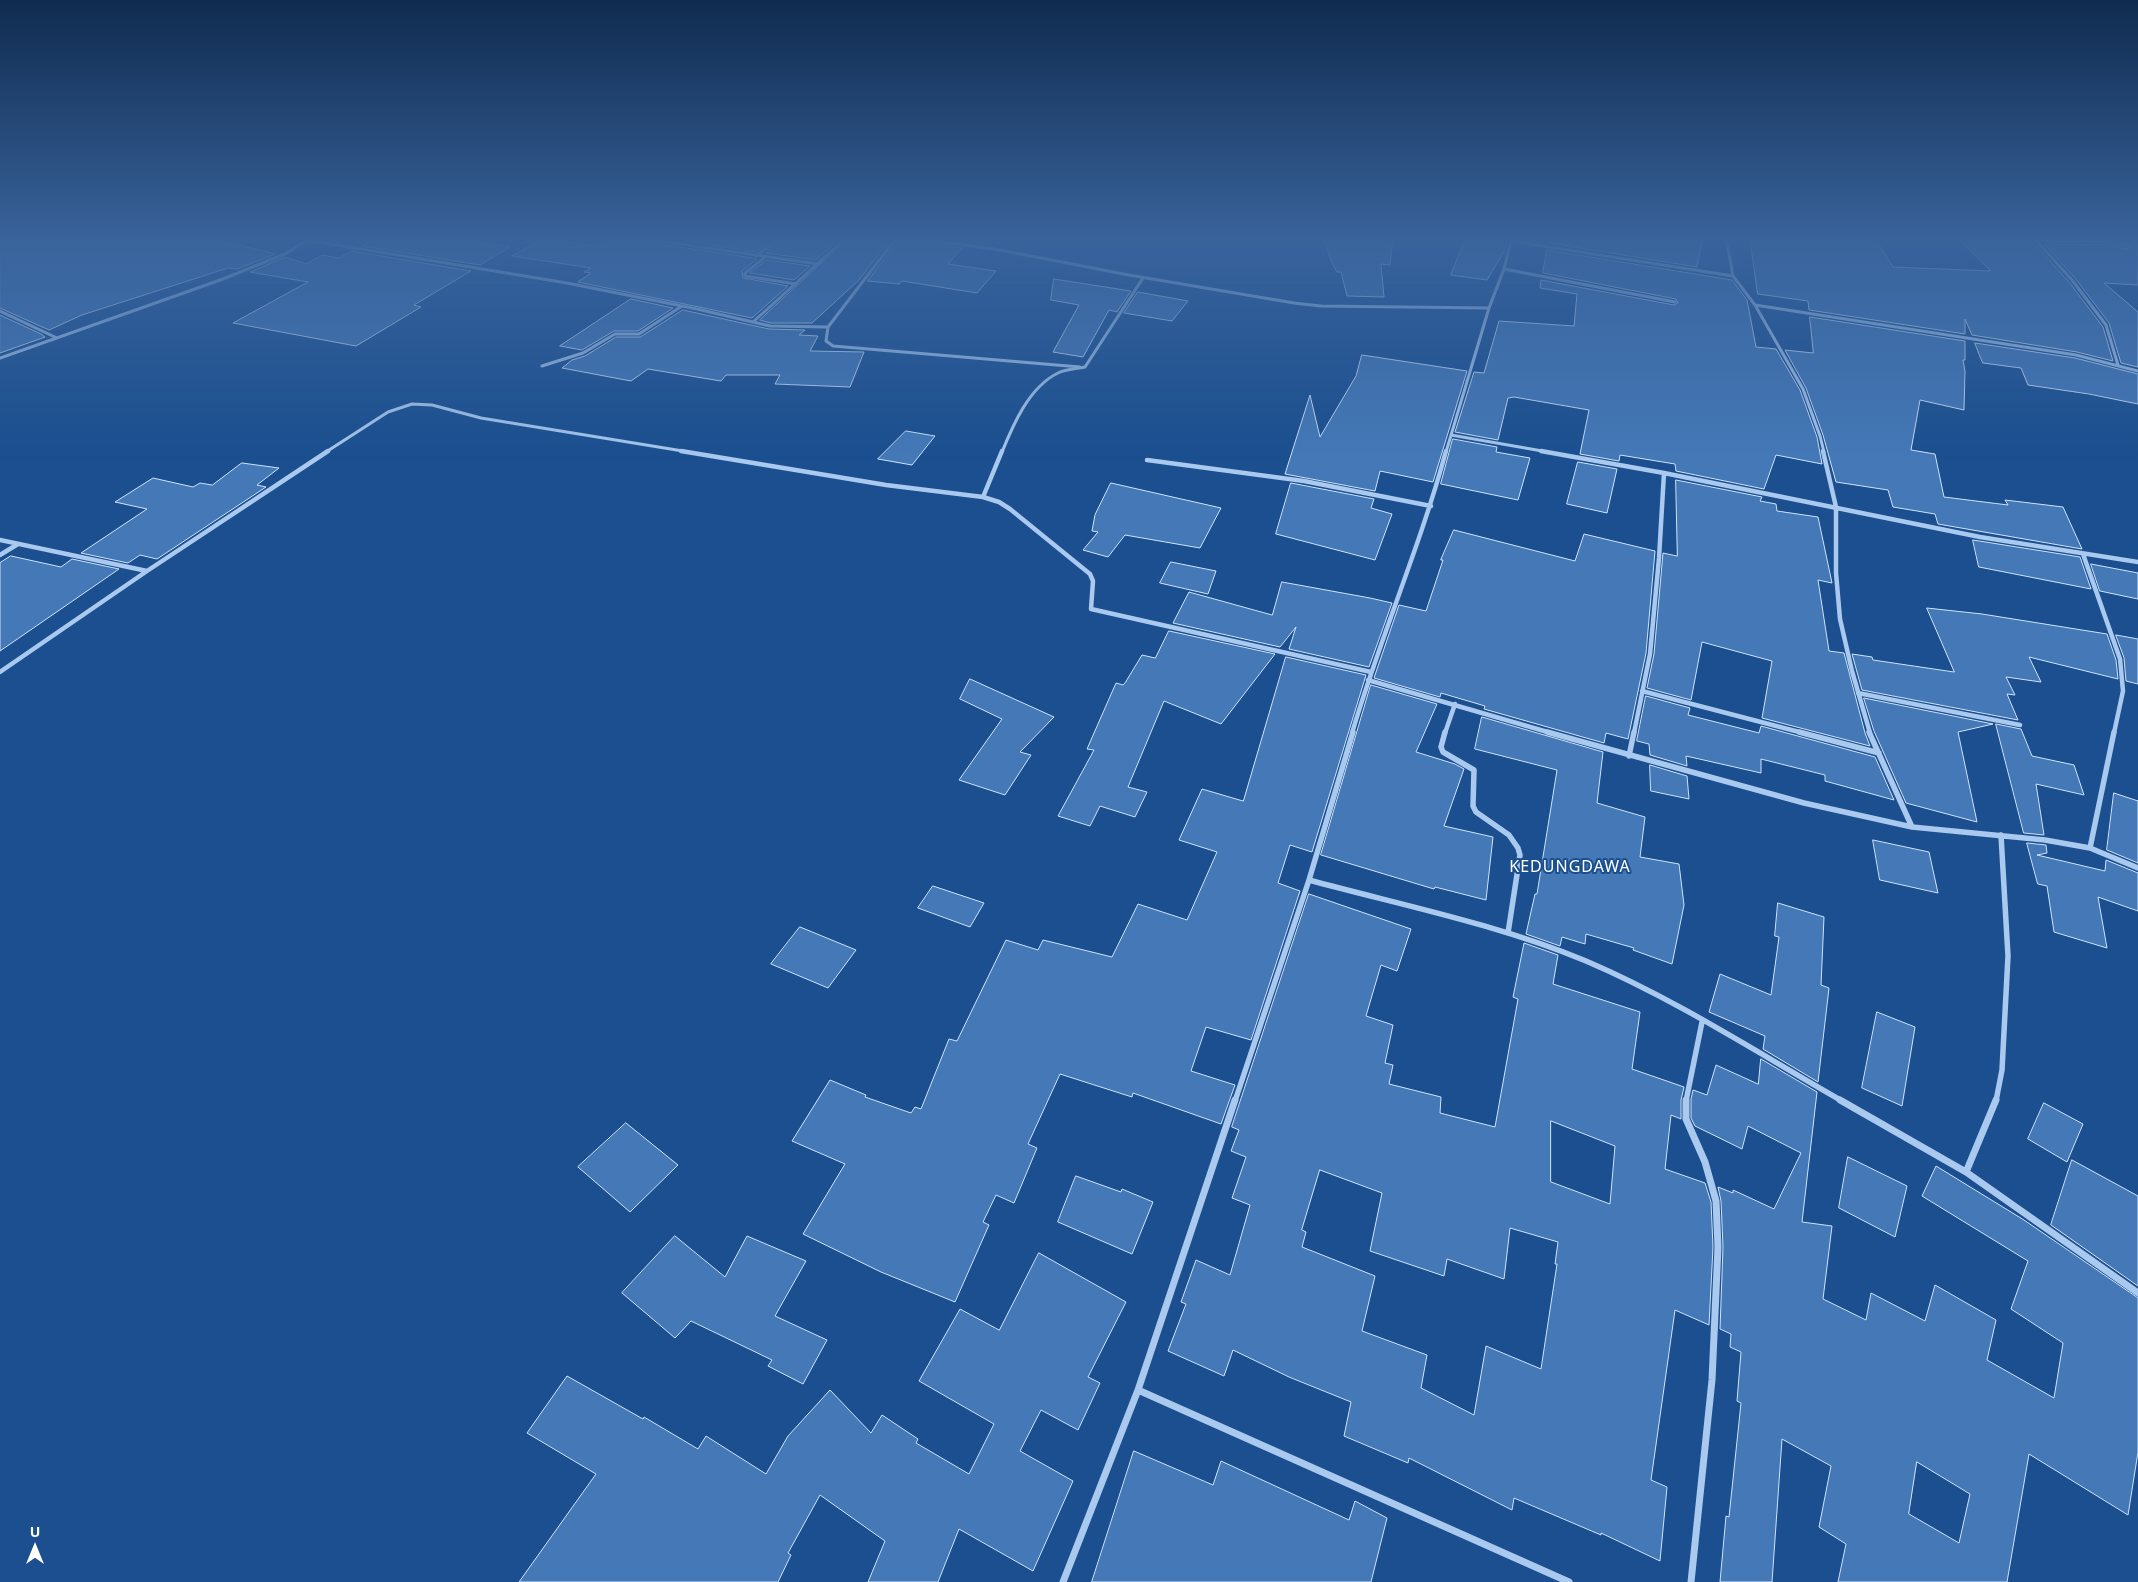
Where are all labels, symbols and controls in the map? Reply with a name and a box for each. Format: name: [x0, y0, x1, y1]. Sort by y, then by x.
district label: KEDUNGDAWA: [1508, 857, 1632, 877]
north arrow: [10, 1522, 60, 1572]
text: U: [30, 1522, 40, 1541]

